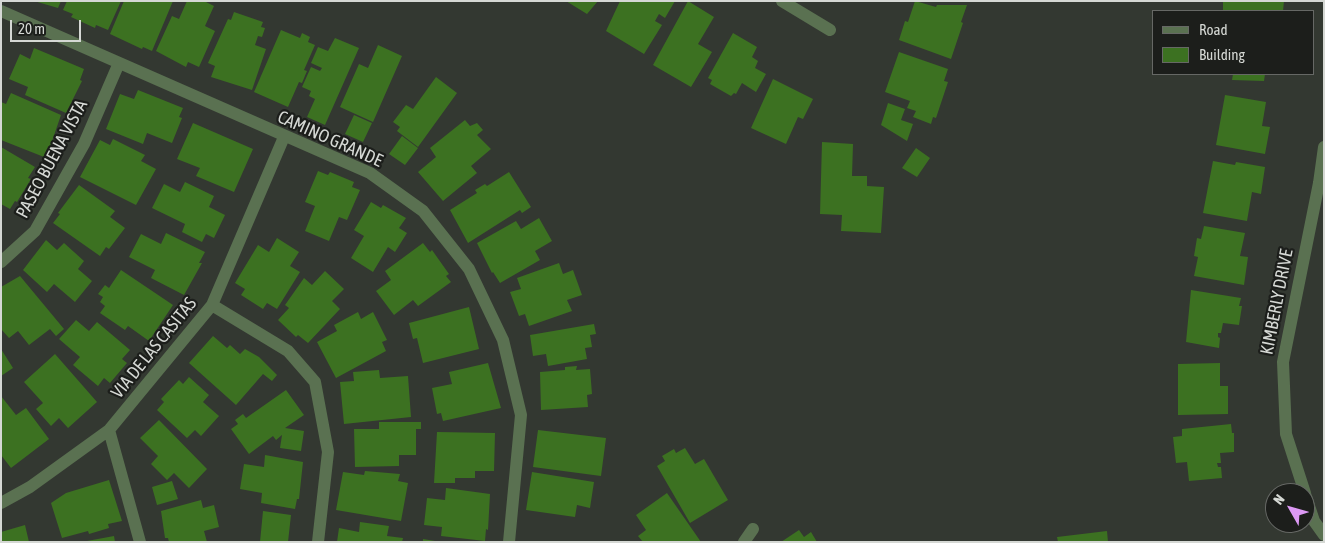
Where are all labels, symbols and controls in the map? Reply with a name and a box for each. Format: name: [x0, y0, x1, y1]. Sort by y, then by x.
scale bar: [12, 10, 84, 42]
legend: [1152, 10, 1315, 75]
text: 20 m: [18, 20, 45, 37]
text: Road: [1199, 21, 1228, 38]
text: Building: [1199, 46, 1245, 63]
street label: PASEO BUENA VISTA: [12, 96, 92, 222]
street label: CAMINO GRANDE: [274, 106, 386, 172]
street label: KIMBERLY DRIVE: [1256, 247, 1298, 357]
street label: VIA DE LAS CASITAS: [107, 293, 201, 403]
north arrow: [1265, 483, 1315, 533]
text: N: [1270, 491, 1288, 508]

